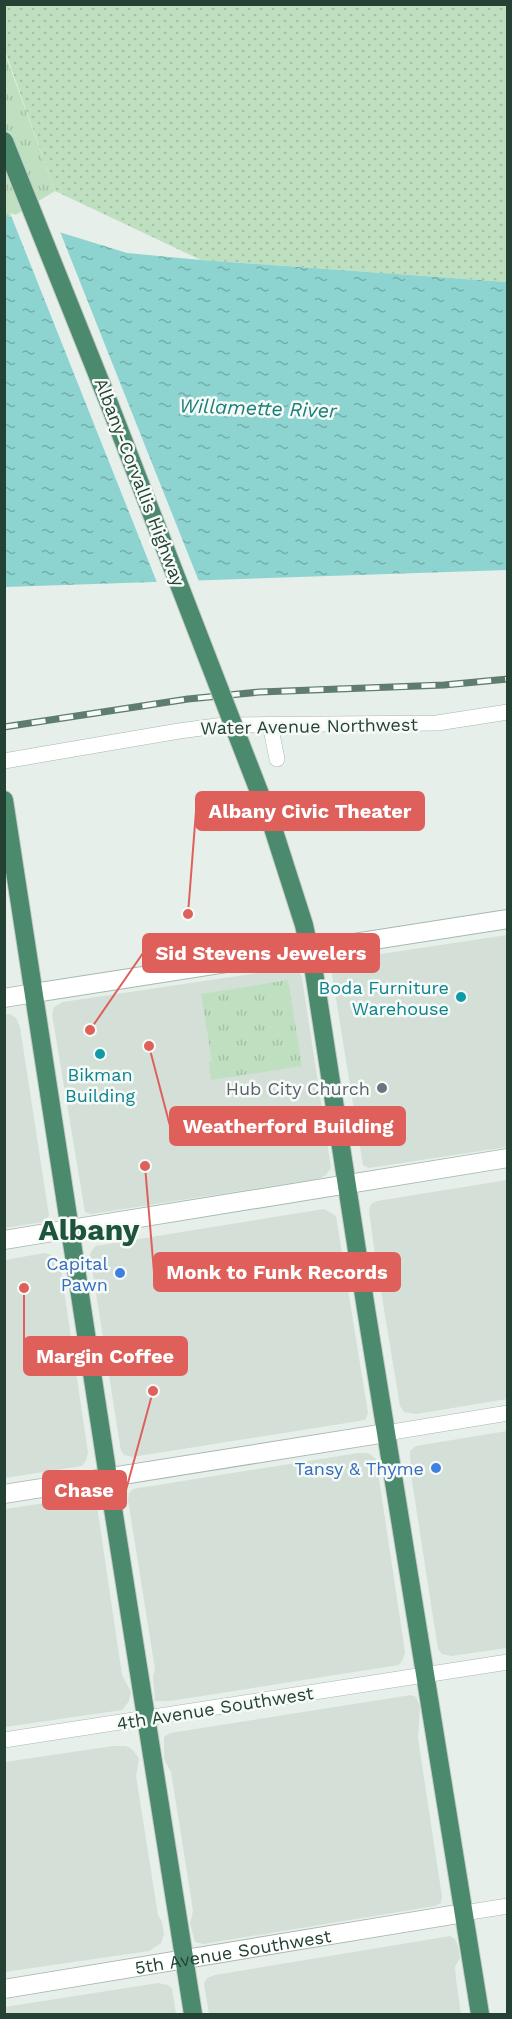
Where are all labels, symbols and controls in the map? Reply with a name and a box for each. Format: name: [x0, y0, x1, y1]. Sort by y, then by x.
street label: Albany-Corvallis Highway: [91, 375, 190, 590]
water label: Willamette River: [179, 393, 339, 423]
street label: Water Avenue Northwest: [200, 714, 419, 738]
callout: Albany Civic Theater: [196, 792, 424, 830]
text: Albany Civic Theater: [209, 799, 412, 823]
callout: Sid Stevens Jewelers: [143, 934, 379, 972]
text: Sid Stevens Jewelers: [155, 941, 367, 965]
place label: Boda Furniture Warehouse: [319, 977, 449, 1019]
marker: Boda Furniture Warehouse: [454, 990, 468, 1004]
marker: Bikman Building: [93, 1047, 107, 1061]
place label: Bikman Building: [65, 1064, 135, 1106]
place label: Hub City Church: [226, 1078, 370, 1099]
marker: Hub City Church: [375, 1081, 389, 1095]
callout: Weatherford Building: [170, 1107, 405, 1145]
text: Weatherford Building: [183, 1114, 394, 1138]
district label: Albany: [38, 1212, 140, 1247]
place label: Capital Pawn: [46, 1253, 108, 1295]
callout: Monk to Funk Records: [154, 1253, 400, 1291]
text: Monk to Funk Records: [166, 1260, 388, 1284]
marker: Capital Pawn: [113, 1266, 127, 1280]
callout: Margin Coffee: [24, 1337, 187, 1375]
text: Margin Coffee: [36, 1344, 174, 1368]
place label: Tansy & Thyme: [295, 1458, 424, 1479]
marker: Tansy & Thyme: [429, 1461, 443, 1475]
callout: Chase: [43, 1471, 126, 1509]
text: Chase: [54, 1478, 114, 1502]
street label: 4th Avenue Southwest: [115, 1682, 315, 1734]
street label: 5th Avenue Southwest: [133, 1925, 333, 1978]

